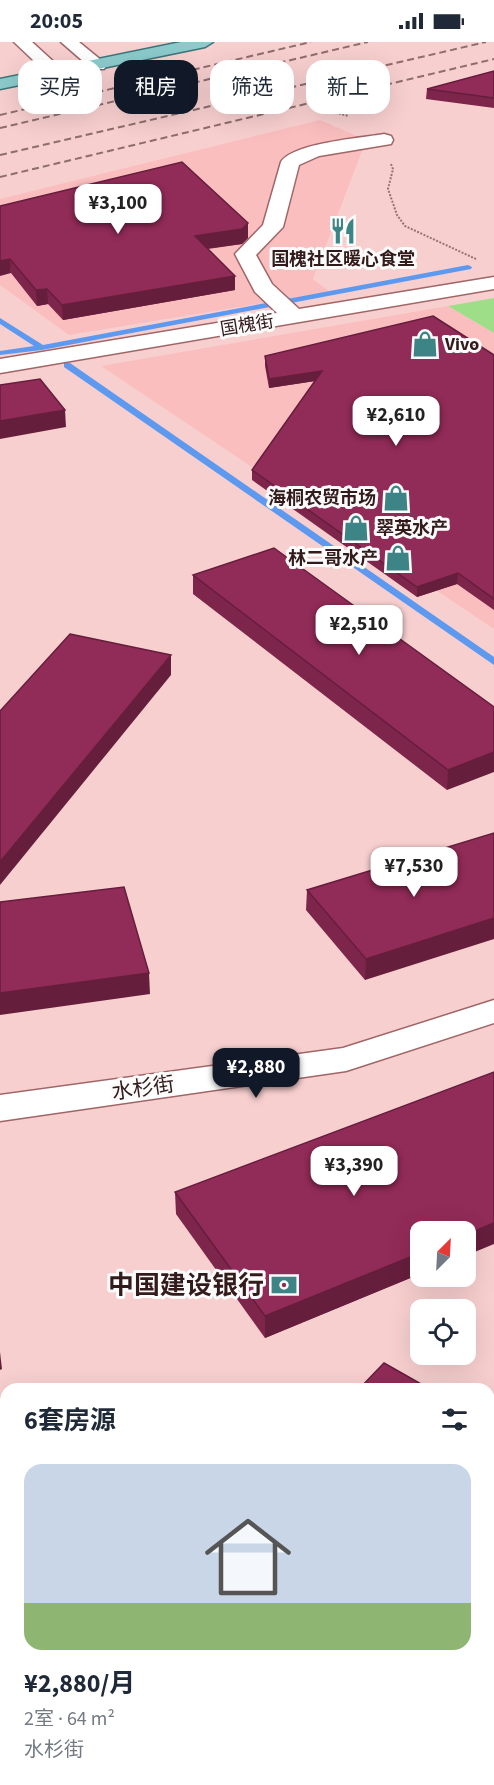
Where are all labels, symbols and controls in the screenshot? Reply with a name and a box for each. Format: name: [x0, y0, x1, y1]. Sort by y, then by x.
text: 20:05: [30, 5, 83, 37]
chip: 买房: [18, 60, 102, 114]
chip: 租房: [114, 60, 198, 114]
chip: 筛选: [210, 60, 294, 114]
chip: 新上: [306, 60, 390, 114]
pin: ¥3,100: [69, 184, 167, 235]
text: ¥3,100: [89, 189, 147, 217]
restaurant icon: 国槐社区暖心食堂: [328, 216, 358, 246]
place label: 国槐社区暖心食堂: [271, 247, 415, 272]
street label: 国槐街: [218, 309, 276, 342]
shop icon: Vivo: [410, 329, 440, 359]
place label: Vivo: [444, 332, 479, 357]
pin: ¥2,610: [347, 396, 445, 447]
text: ¥2,610: [367, 401, 425, 429]
shop icon: 海桐农贸市场: [381, 483, 411, 513]
place label: 海桐农贸市场: [268, 486, 376, 511]
shop icon: 翠英水产: [341, 513, 371, 543]
place label: 翠英水产: [376, 516, 448, 541]
shop icon: 林二哥水产: [383, 543, 413, 573]
place label: 林二哥水产: [288, 546, 378, 571]
pin: ¥2,510: [310, 605, 408, 656]
text: ¥2,510: [330, 610, 388, 638]
pin: ¥7,530: [365, 847, 463, 898]
text: ¥7,530: [385, 852, 443, 880]
pin: ¥2,880: [207, 1048, 305, 1099]
text: ¥2,880: [227, 1053, 285, 1081]
street label: 水杉街: [110, 1069, 176, 1107]
pin: ¥3,390: [305, 1146, 403, 1197]
text: ¥3,390: [325, 1151, 383, 1179]
north arrow: [410, 1221, 476, 1287]
map controls: [410, 1221, 476, 1365]
place label: 中国建设银行: [108, 1267, 264, 1304]
bank icon: 中国建设银行: [269, 1270, 299, 1300]
button: locate: [410, 1299, 476, 1365]
text: 6套房源: [24, 1402, 116, 1439]
icon: filters: [438, 1403, 471, 1436]
icon: home: [194, 1503, 302, 1611]
text: ¥2,880/月: [24, 1665, 135, 1702]
text: 2室 · 64 m²: [24, 1705, 115, 1733]
text: 水杉街: [24, 1736, 84, 1764]

